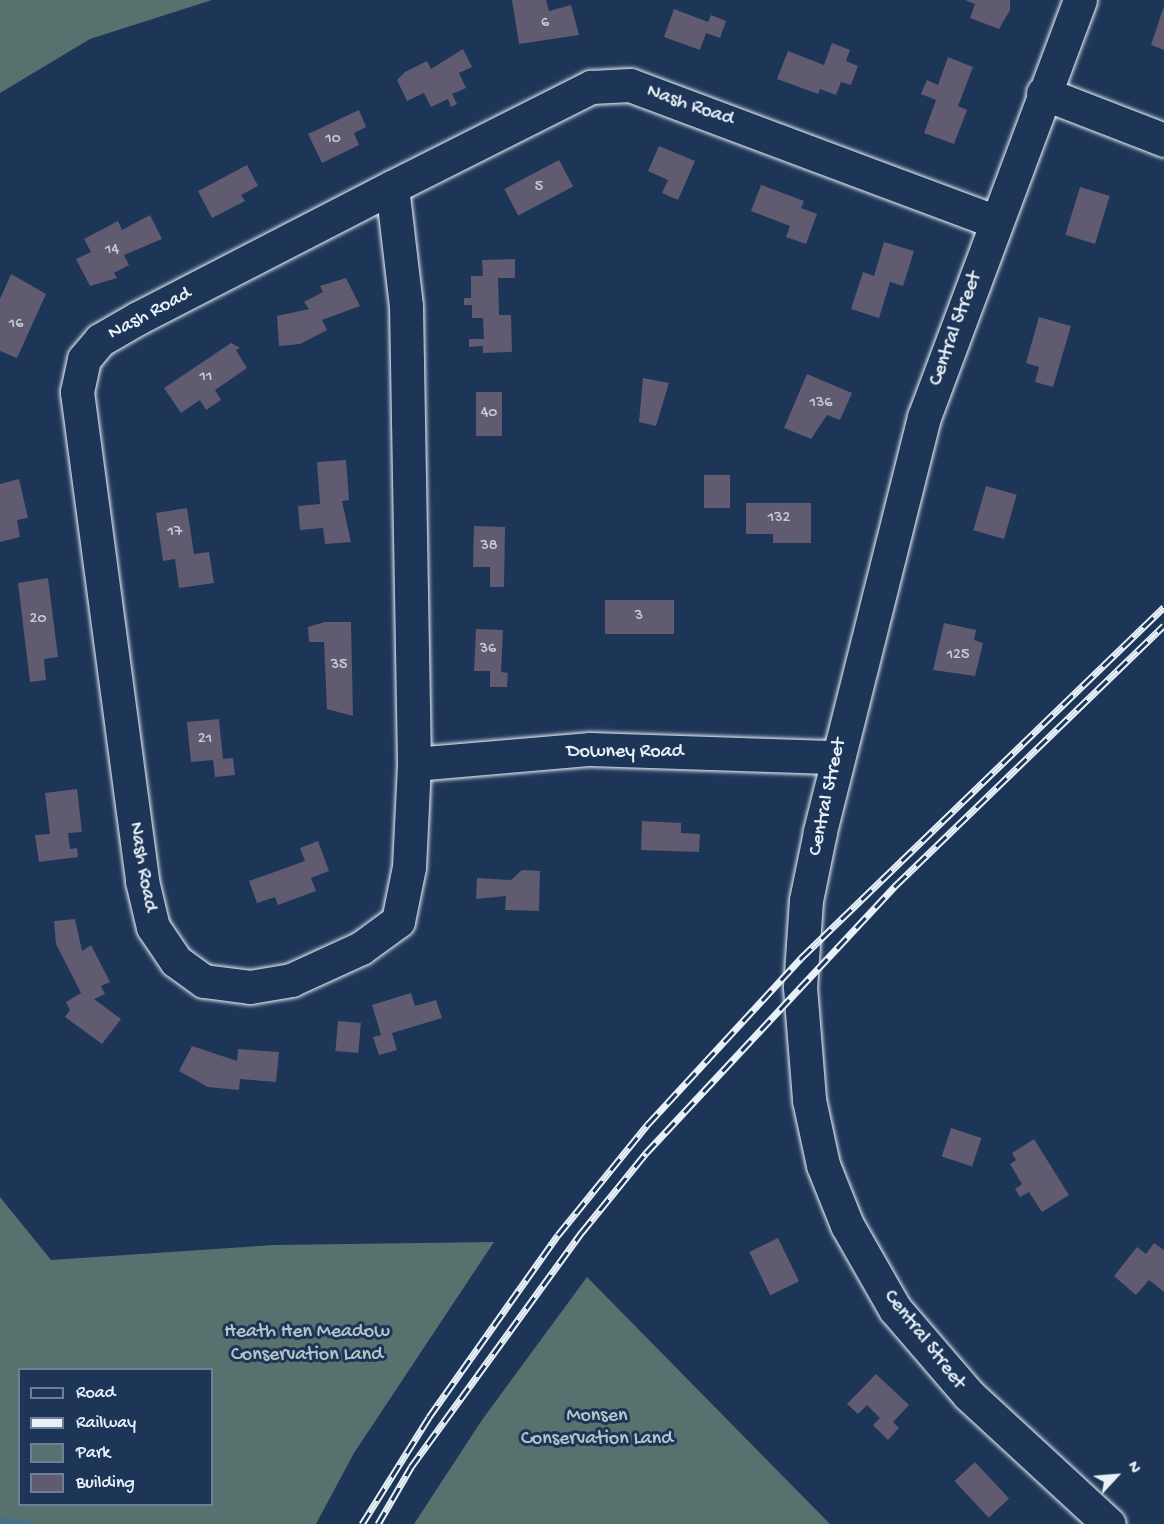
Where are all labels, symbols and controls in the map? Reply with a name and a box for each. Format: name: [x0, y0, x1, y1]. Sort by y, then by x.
house number: 6: [541, 14, 549, 34]
street label: Nash Road: [643, 80, 737, 132]
house number: 10: [325, 130, 341, 150]
house number: 5: [535, 178, 543, 198]
house number: 14: [105, 241, 119, 261]
street label: Central Street: [924, 269, 988, 389]
street label: Nash Road: [104, 282, 196, 346]
house number: 16: [9, 315, 23, 335]
house number: 11: [200, 368, 212, 388]
house number: 136: [810, 394, 832, 414]
house number: 40: [481, 404, 497, 424]
house number: 132: [768, 509, 790, 529]
house number: 17: [168, 523, 182, 543]
house number: 38: [480, 537, 498, 557]
house number: 3: [635, 607, 643, 627]
house number: 20: [30, 610, 46, 630]
house number: 36: [480, 640, 496, 660]
house number: 125: [947, 646, 969, 666]
house number: 35: [331, 656, 347, 676]
house number: 21: [198, 730, 212, 750]
street label: Central Street: [804, 736, 852, 858]
street label: Downey Road: [566, 740, 684, 764]
street label: Nash Road: [122, 820, 162, 914]
street label: Central Street: [878, 1286, 970, 1394]
park label: Heath Hen Meadow Conservation Land: [224, 1320, 390, 1367]
legend: [18, 1368, 213, 1506]
text: Road: [76, 1383, 115, 1404]
park label: Monsen Conservation Land: [521, 1404, 673, 1451]
text: Railway: [76, 1413, 136, 1434]
text: Park: [76, 1443, 110, 1464]
north arrow: [1086, 1446, 1146, 1506]
text: N: [1122, 1459, 1143, 1477]
text: Building: [76, 1473, 135, 1494]

